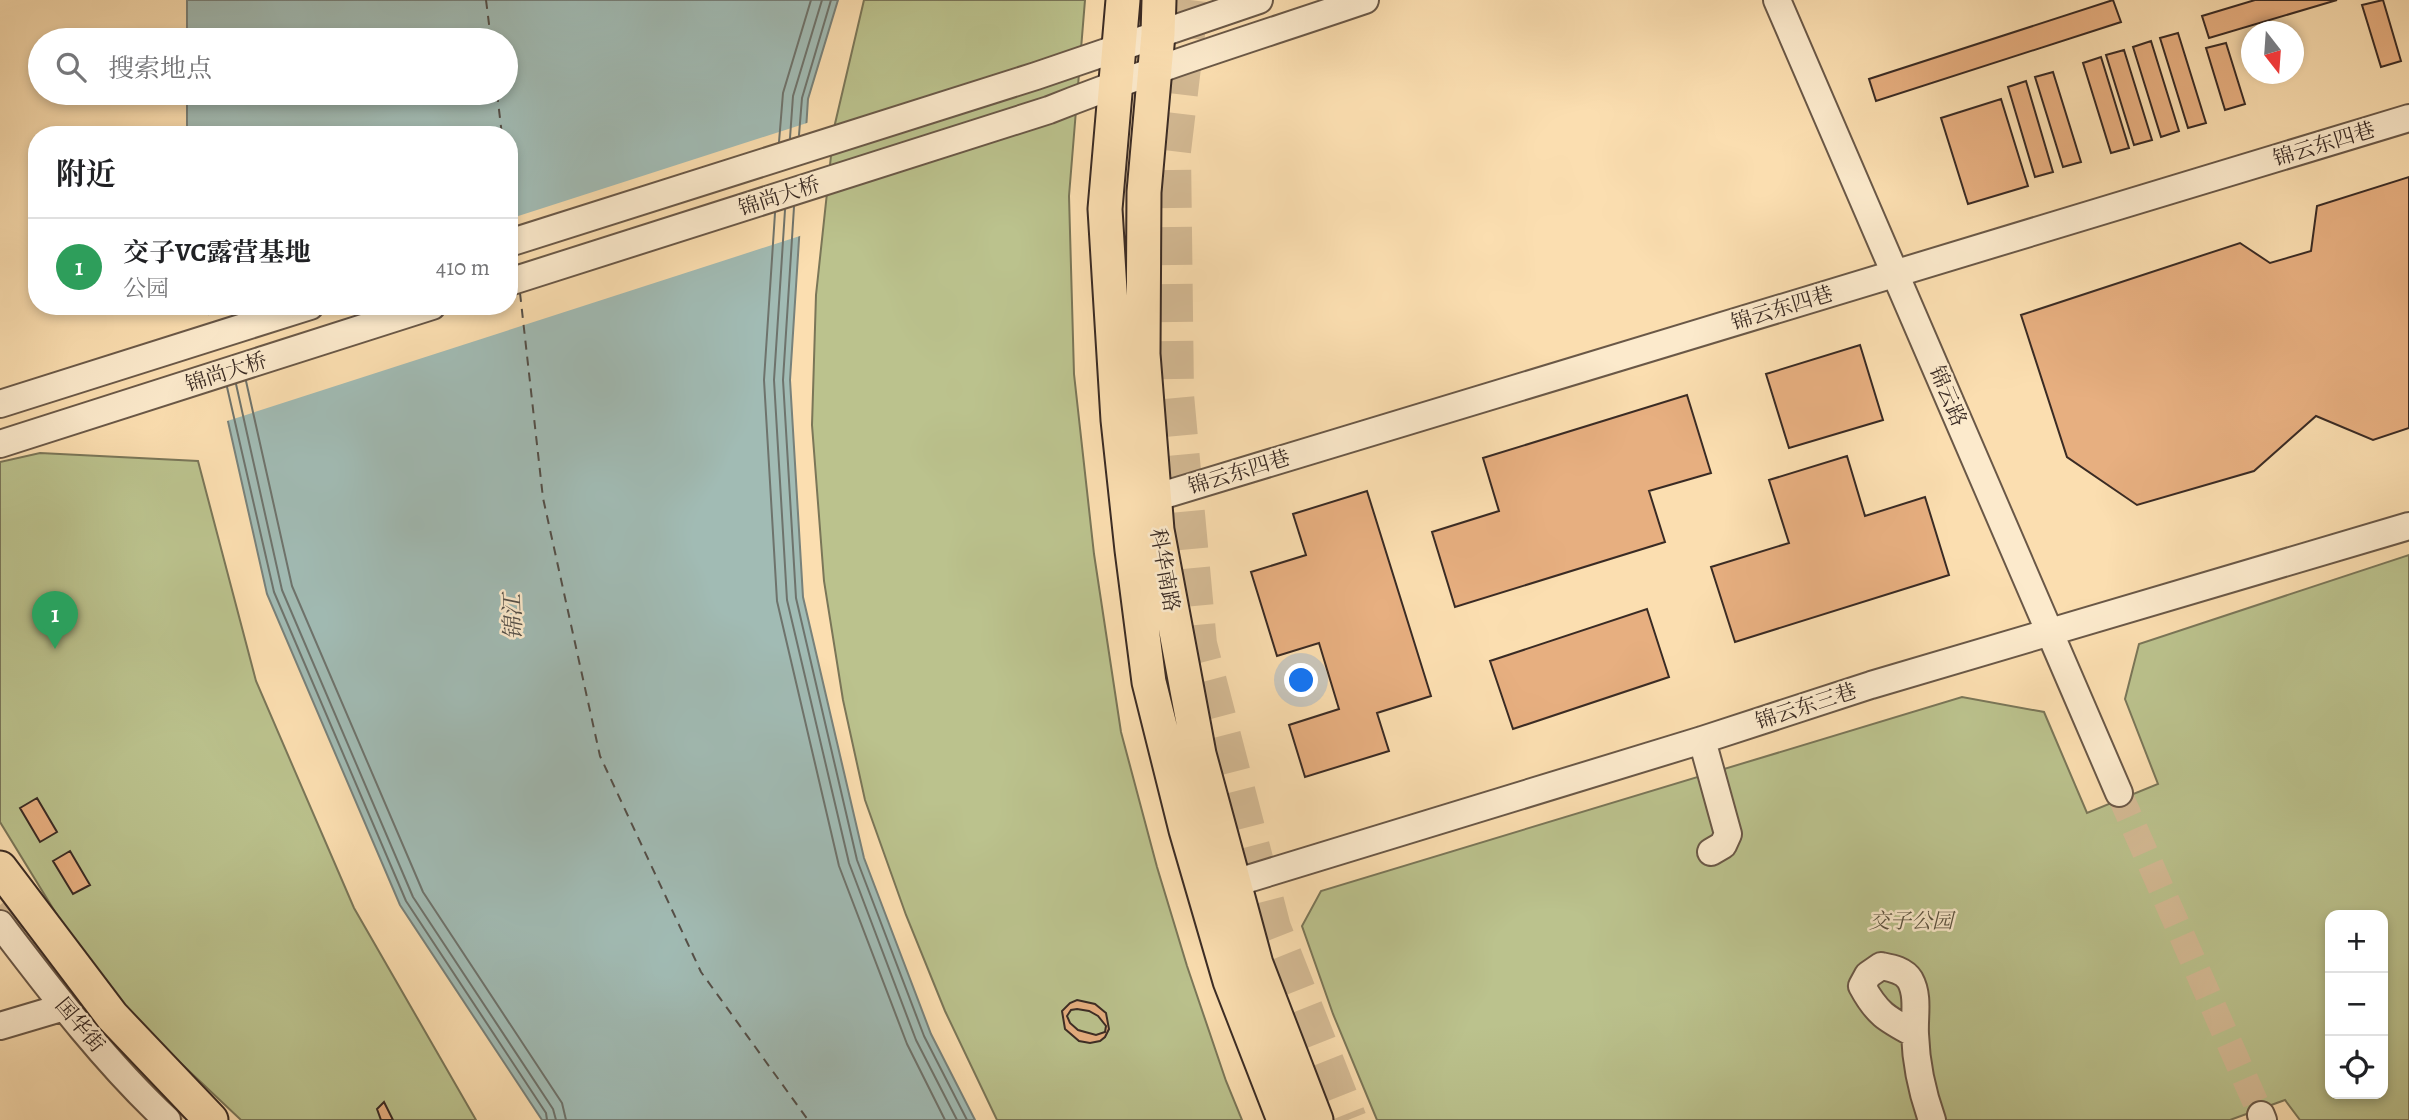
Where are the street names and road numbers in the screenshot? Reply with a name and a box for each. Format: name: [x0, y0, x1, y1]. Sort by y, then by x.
street label: 锦云东四巷: [2270, 115, 2378, 173]
street label: 锦尚大桥: [735, 170, 823, 222]
street label: 锦云东四巷: [1728, 279, 1836, 337]
street label: 锦尚大桥: [182, 346, 270, 398]
street label: 锦云路: [1923, 362, 1973, 430]
street label: 锦云东四巷: [1185, 443, 1293, 501]
street label: 科华南路: [1144, 526, 1186, 614]
street label: 锦云东三巷: [1752, 676, 1860, 736]
street label: 国华街: [49, 992, 111, 1058]

